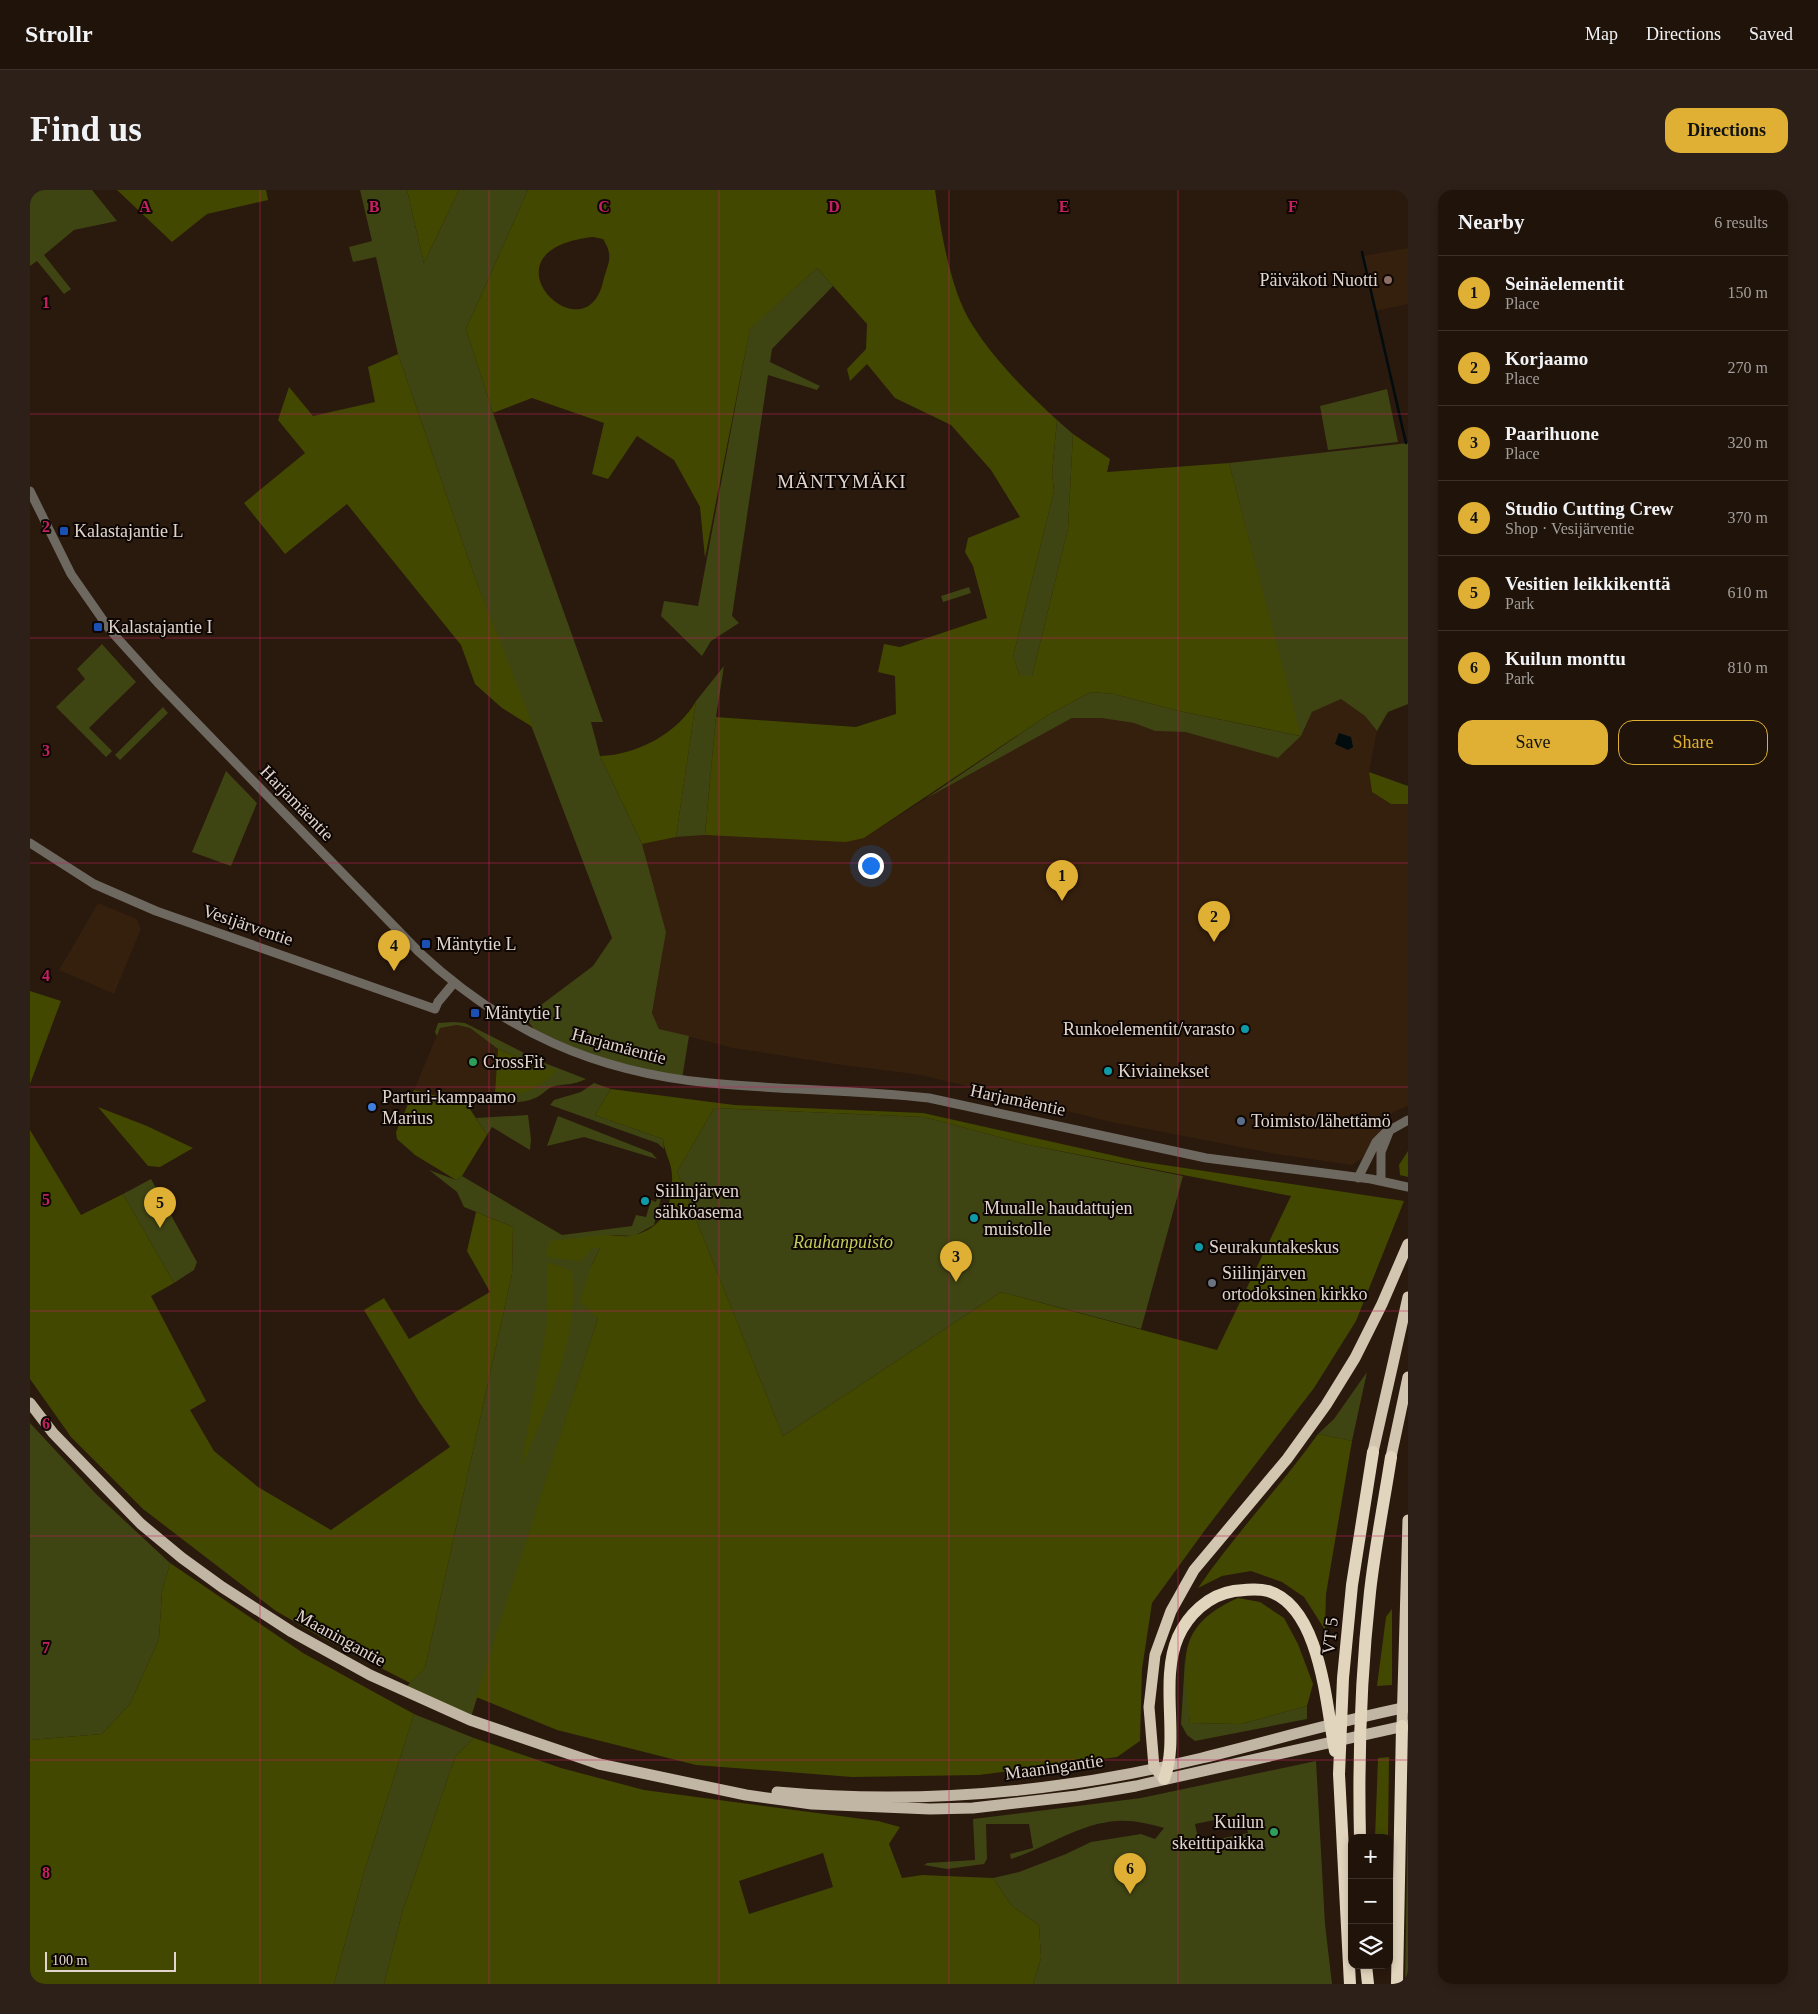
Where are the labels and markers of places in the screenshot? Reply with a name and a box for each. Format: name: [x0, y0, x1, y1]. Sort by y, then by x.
place label: Päiväkoti Nuotti: [1260, 270, 1378, 290]
marker: Päiväkoti Nuotti: [1382, 274, 1394, 286]
place label: Kalastajantie L: [74, 521, 183, 541]
marker: Kalastajantie L: [58, 525, 70, 537]
place label: Kalastajantie I: [108, 617, 212, 637]
marker: Kalastajantie I: [92, 621, 104, 633]
pin: 1: [1046, 860, 1078, 901]
pin: 2: [1198, 901, 1230, 942]
pin: 4: [378, 930, 410, 971]
place label: Mäntytie L: [436, 934, 516, 954]
marker: Mäntytie L: [420, 938, 432, 950]
place label: Mäntytie I: [485, 1003, 560, 1023]
marker: Mäntytie I: [469, 1007, 481, 1019]
place label: Runkoelementit/varasto: [1063, 1019, 1235, 1039]
marker: Runkoelementit/varasto: [1239, 1023, 1251, 1035]
place label: CrossFit: [483, 1052, 544, 1072]
marker: CrossFit: [467, 1056, 479, 1068]
place label: Kiviainekset: [1118, 1061, 1209, 1081]
marker: Kiviainekset: [1102, 1065, 1114, 1077]
place label: Parturi-kampaamo Marius: [382, 1087, 516, 1128]
marker: Parturi-kampaamo Marius: [366, 1101, 378, 1113]
place label: Toimisto/lähettämö: [1251, 1111, 1391, 1131]
marker: Toimisto/lähettämö: [1235, 1115, 1247, 1127]
place label: Siilinjärven sähköasema: [655, 1181, 742, 1222]
pin: 5: [144, 1187, 176, 1228]
marker: Siilinjärven sähköasema: [639, 1195, 651, 1207]
place label: Muualle haudattujen muistolle: [984, 1198, 1132, 1239]
marker: Muualle haudattujen muistolle: [968, 1212, 980, 1224]
place label: Seurakuntakeskus: [1209, 1237, 1339, 1257]
pin: 3: [940, 1241, 972, 1282]
marker: Seurakuntakeskus: [1193, 1241, 1205, 1253]
place label: Siilinjärven ortodoksinen kirkko: [1222, 1263, 1368, 1304]
marker: Siilinjärven ortodoksinen kirkko: [1206, 1277, 1218, 1289]
place label: Kuilun skeittipaikka: [1172, 1812, 1264, 1853]
marker: Kuilun skeittipaikka: [1268, 1826, 1280, 1838]
pin: 6: [1114, 1853, 1146, 1894]

